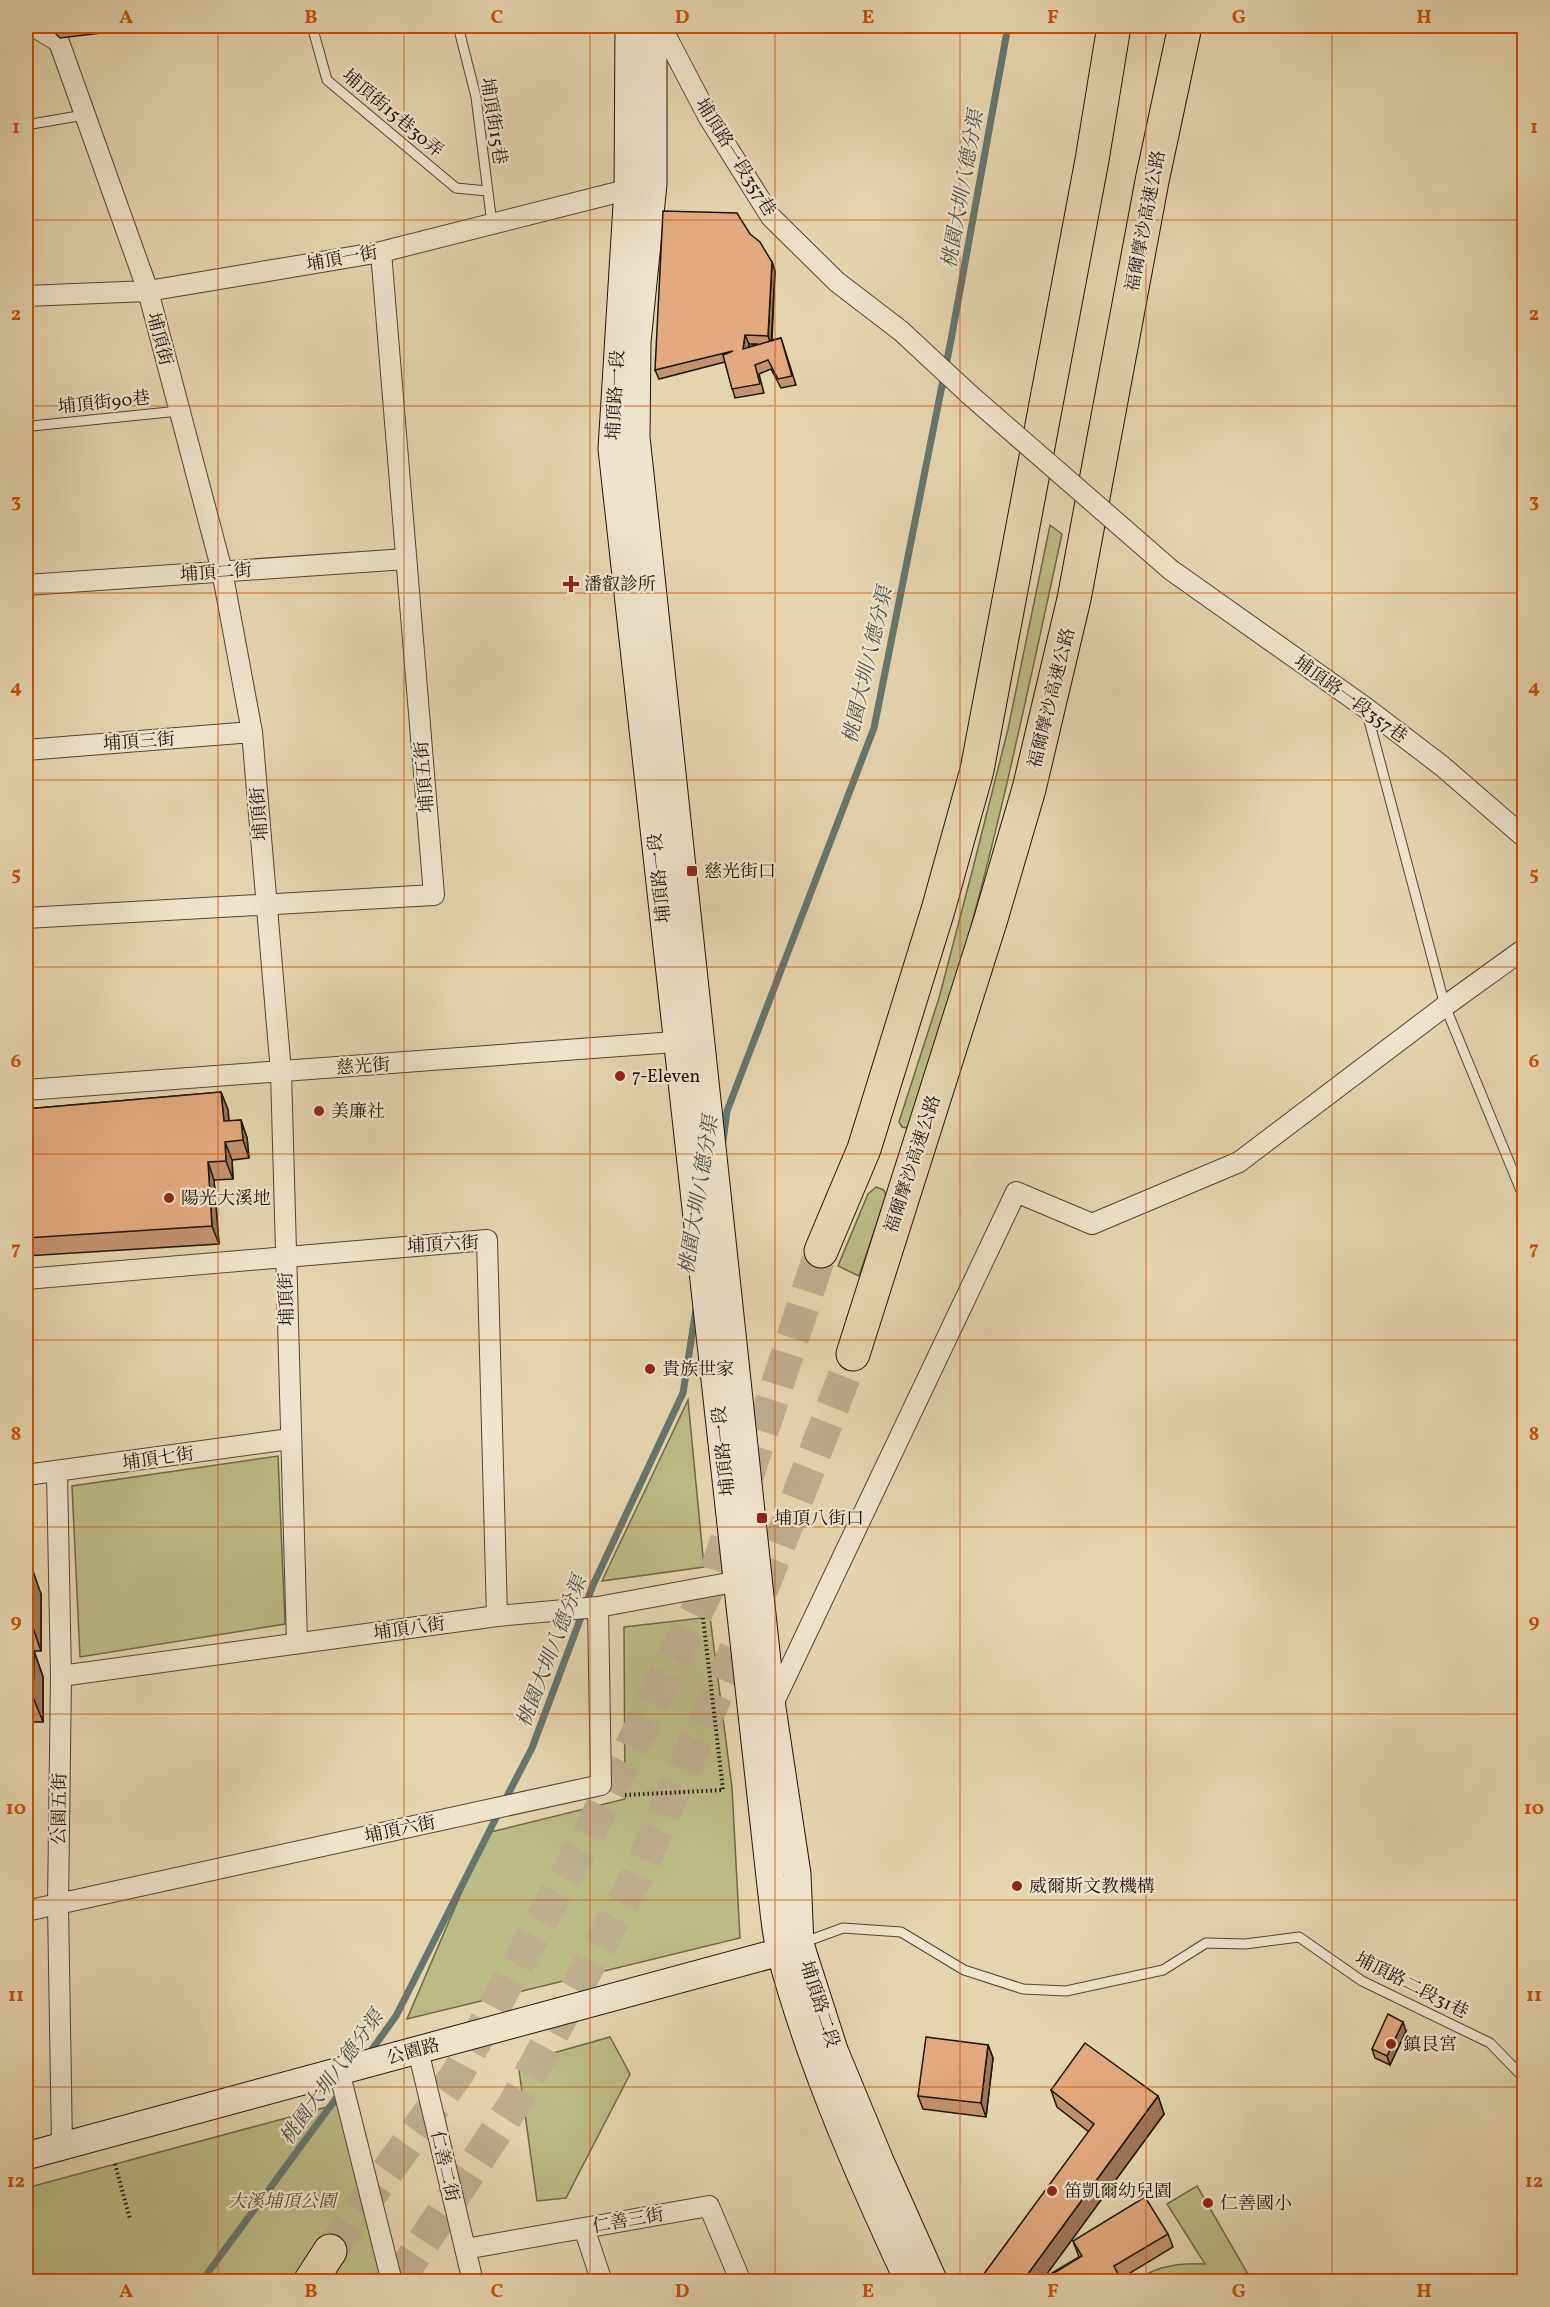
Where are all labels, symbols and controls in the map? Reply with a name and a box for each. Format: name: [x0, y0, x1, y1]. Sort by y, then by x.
text: A: [119, 4, 133, 32]
text: B: [304, 4, 318, 32]
text: C: [491, 4, 504, 32]
text: D: [675, 4, 689, 32]
text: E: [862, 4, 874, 32]
text: F: [1047, 4, 1059, 32]
text: G: [1232, 4, 1246, 32]
text: H: [1416, 4, 1432, 32]
street label: 埔頂街15巷30弄: [336, 64, 448, 164]
street label: 埔頂街15巷: [473, 76, 512, 166]
street label: 埔頂路一段357巷: [688, 94, 781, 222]
water label: 桃園大圳八德分渠: [936, 105, 992, 271]
text: 1: [12, 114, 20, 142]
text: 1: [1530, 114, 1538, 142]
street label: 福爾摩沙高速公路: [1120, 148, 1172, 294]
street label: 埔頂一街: [305, 241, 380, 278]
text: 2: [11, 301, 21, 329]
text: 2: [1529, 301, 1539, 329]
street label: 埔頂街: [139, 310, 178, 369]
street label: 埔頂路一段: [602, 349, 631, 441]
street label: 埔頂街90巷: [57, 386, 151, 421]
text: 3: [11, 488, 21, 516]
text: 3: [1529, 488, 1539, 516]
street label: 埔頂二街: [179, 559, 253, 588]
place label: 潘叡診所: [584, 573, 656, 598]
marker: 潘叡診所: [562, 575, 580, 593]
water label: 桃園大圳八德分渠: [837, 581, 901, 747]
street label: 福爾摩沙高速公路: [1023, 625, 1082, 771]
street label: 埔頂路一段357巷: [1288, 651, 1412, 750]
text: 4: [10, 674, 22, 702]
text: 4: [1528, 674, 1540, 702]
street label: 埔頂三街: [102, 728, 176, 757]
street label: 埔頂五街: [410, 740, 441, 814]
street label: 埔頂街: [246, 786, 275, 842]
street label: 埔頂路一段: [643, 832, 678, 924]
place label: 慈光街口: [704, 860, 776, 885]
text: 5: [11, 861, 21, 889]
text: 5: [1529, 861, 1539, 889]
marker: 慈光街口: [685, 864, 699, 878]
text: 6: [11, 1048, 22, 1076]
text: 6: [1529, 1048, 1540, 1076]
street label: 慈光街: [335, 1053, 391, 1082]
place label: 7-Eleven: [632, 1065, 700, 1090]
marker: 7-Eleven: [613, 1069, 627, 1083]
street label: 福爾摩沙高速公路: [879, 1092, 948, 1237]
place label: 美廉社: [331, 1100, 385, 1125]
marker: 美廉社: [312, 1104, 326, 1118]
water label: 桃園大圳八德分渠: [674, 1111, 727, 1277]
place label: 陽光大溪地: [181, 1187, 271, 1212]
marker: 陽光大溪地: [162, 1191, 176, 1205]
street label: 埔頂六街: [406, 1231, 480, 1260]
text: 7: [11, 1235, 21, 1263]
text: 7: [1529, 1235, 1539, 1263]
street label: 埔頂街: [274, 1272, 301, 1326]
place label: 貴族世家: [662, 1358, 734, 1383]
marker: 貴族世家: [643, 1362, 657, 1376]
street label: 埔頂路一段: [707, 1405, 742, 1497]
text: 8: [11, 1421, 21, 1449]
text: 8: [1529, 1421, 1539, 1449]
street label: 埔頂七街: [121, 1442, 196, 1477]
place label: 埔頂八街口: [774, 1507, 864, 1532]
marker: 埔頂八街口: [755, 1511, 769, 1525]
water label: 桃園大圳八德分渠: [511, 1569, 596, 1731]
text: 9: [10, 1608, 22, 1636]
text: 9: [1528, 1608, 1540, 1636]
street label: 埔頂八街: [372, 1612, 447, 1647]
street label: 公園五街: [47, 1773, 74, 1845]
text: 10: [6, 1795, 26, 1823]
text: 10: [1524, 1795, 1544, 1823]
street label: 埔頂六街: [362, 1811, 438, 1850]
place label: 威爾斯文教機構: [1029, 1875, 1155, 1900]
marker: 威爾斯文教機構: [1010, 1879, 1024, 1893]
street label: 埔頂路二段31巷: [1350, 1947, 1472, 2026]
street label: 埔頂路二段: [793, 1958, 844, 2051]
text: 11: [8, 1982, 24, 2010]
text: 11: [1526, 1982, 1542, 2010]
water label: 桃園大圳八德分渠: [274, 2003, 393, 2151]
street label: 公園路: [384, 2033, 443, 2072]
place label: 鎮艮宮: [1403, 2033, 1457, 2058]
marker: 鎮艮宮: [1384, 2037, 1398, 2051]
street label: 仁善二街: [423, 2128, 464, 2204]
text: 12: [7, 2168, 25, 2196]
text: 12: [1525, 2168, 1543, 2196]
place label: 笛凱爾幼兒園: [1064, 2180, 1172, 2205]
marker: 笛凱爾幼兒園: [1045, 2184, 1059, 2198]
park label: 大溪埔頂公園: [228, 2190, 339, 2215]
place label: 仁善國小: [1220, 2192, 1292, 2217]
marker: 仁善國小: [1201, 2196, 1215, 2210]
street label: 仁善三街: [591, 2203, 666, 2240]
text: A: [119, 2278, 133, 2306]
text: B: [304, 2278, 318, 2306]
text: C: [491, 2278, 504, 2306]
text: D: [675, 2278, 689, 2306]
text: E: [862, 2278, 874, 2306]
text: F: [1047, 2278, 1059, 2306]
text: G: [1232, 2278, 1246, 2306]
text: H: [1416, 2278, 1432, 2306]

